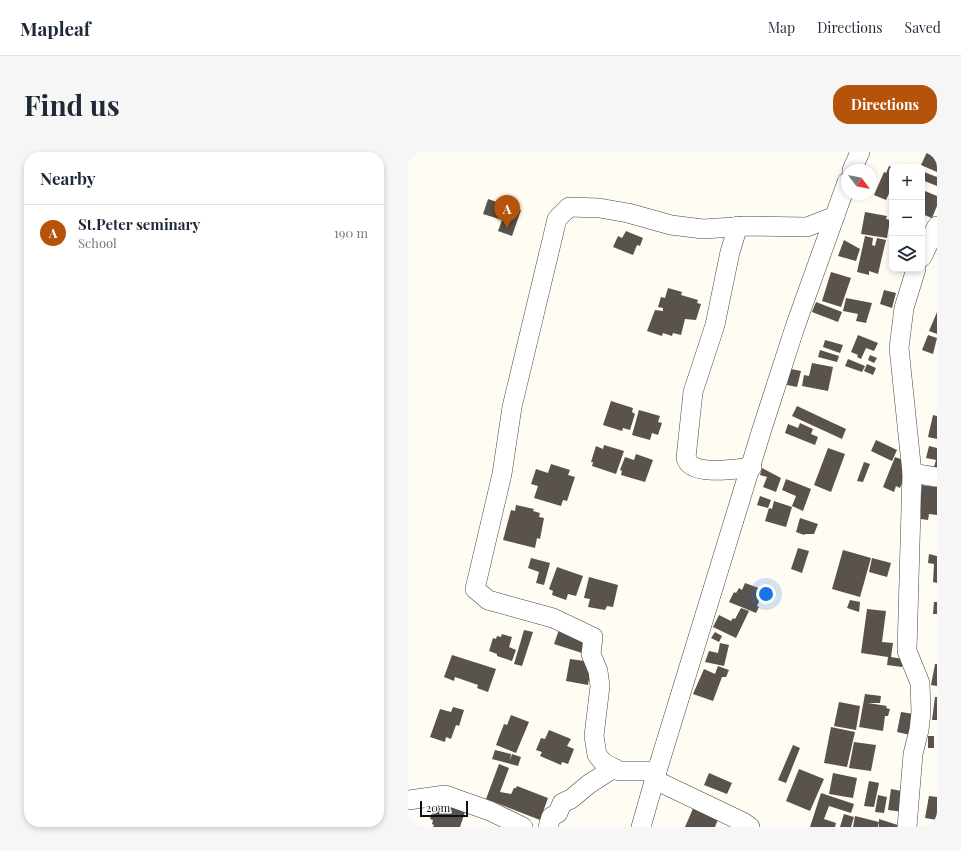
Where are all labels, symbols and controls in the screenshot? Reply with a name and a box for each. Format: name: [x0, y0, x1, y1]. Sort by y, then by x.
text: Mapleaf: [20, 15, 91, 41]
text: Map: [768, 18, 795, 37]
text: Directions: [817, 18, 883, 37]
text: Saved: [905, 18, 941, 37]
button: Directions: [833, 85, 937, 124]
text: Find us: [24, 86, 120, 123]
north arrow: [841, 164, 877, 200]
map controls: [889, 164, 925, 272]
button: +: [889, 164, 925, 200]
text: Nearby: [40, 167, 95, 189]
pin: A: [494, 195, 520, 228]
button: −: [889, 200, 925, 236]
text: St.Peter seminary: [78, 214, 200, 234]
text: A: [49, 224, 57, 241]
text: 190 m: [334, 224, 368, 241]
text: School: [78, 234, 117, 251]
button: layers: [889, 236, 925, 272]
your location: [756, 584, 776, 604]
scale bar: [420, 799, 468, 818]
text: 20 m: [426, 800, 450, 815]

